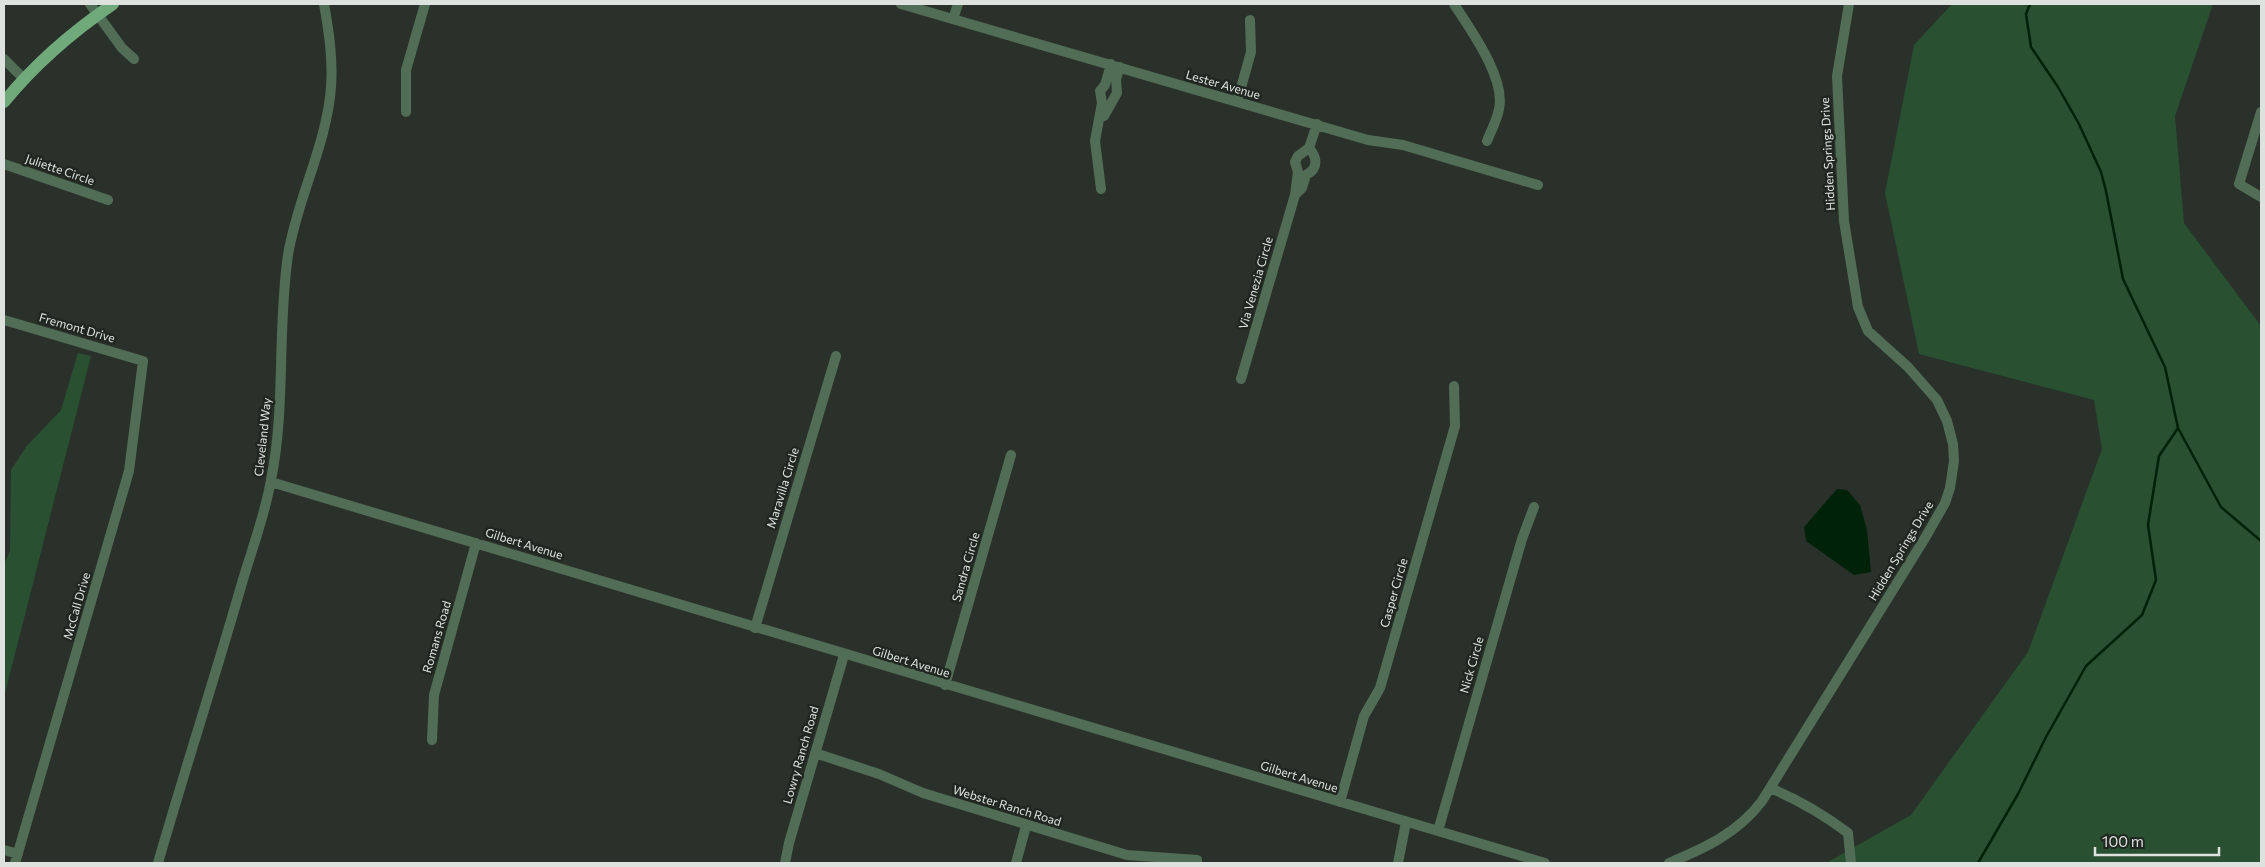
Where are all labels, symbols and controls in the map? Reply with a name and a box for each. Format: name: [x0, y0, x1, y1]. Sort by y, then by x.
street label: Lester Avenue: [1184, 67, 1262, 101]
street label: Hidden Springs Drive: [1817, 97, 1837, 211]
street label: Juliette Circle: [24, 151, 97, 188]
street label: Via Venezia Circle: [1235, 235, 1275, 331]
street label: Fremont Drive: [38, 310, 117, 345]
street label: Cleveland Way: [251, 397, 273, 477]
street label: Maravilla Circle: [763, 446, 801, 530]
street label: Hidden Springs Drive: [1865, 498, 1935, 603]
street label: Gilbert Avenue: [484, 525, 565, 561]
street label: Sandra Circle: [948, 530, 982, 603]
street label: Casper Circle: [1376, 556, 1410, 629]
street label: McCall Drive: [60, 570, 92, 641]
street label: Romans Road: [419, 599, 453, 674]
street label: Nick Circle: [1456, 635, 1486, 695]
street label: Gilbert Avenue: [871, 643, 952, 679]
street label: Lowry Ranch Road: [779, 704, 821, 805]
street label: Gilbert Avenue: [1259, 758, 1340, 794]
street label: Webster Ranch Road: [951, 782, 1063, 828]
scale bar: [2095, 824, 2219, 856]
text: 100 m: [2102, 832, 2144, 850]

